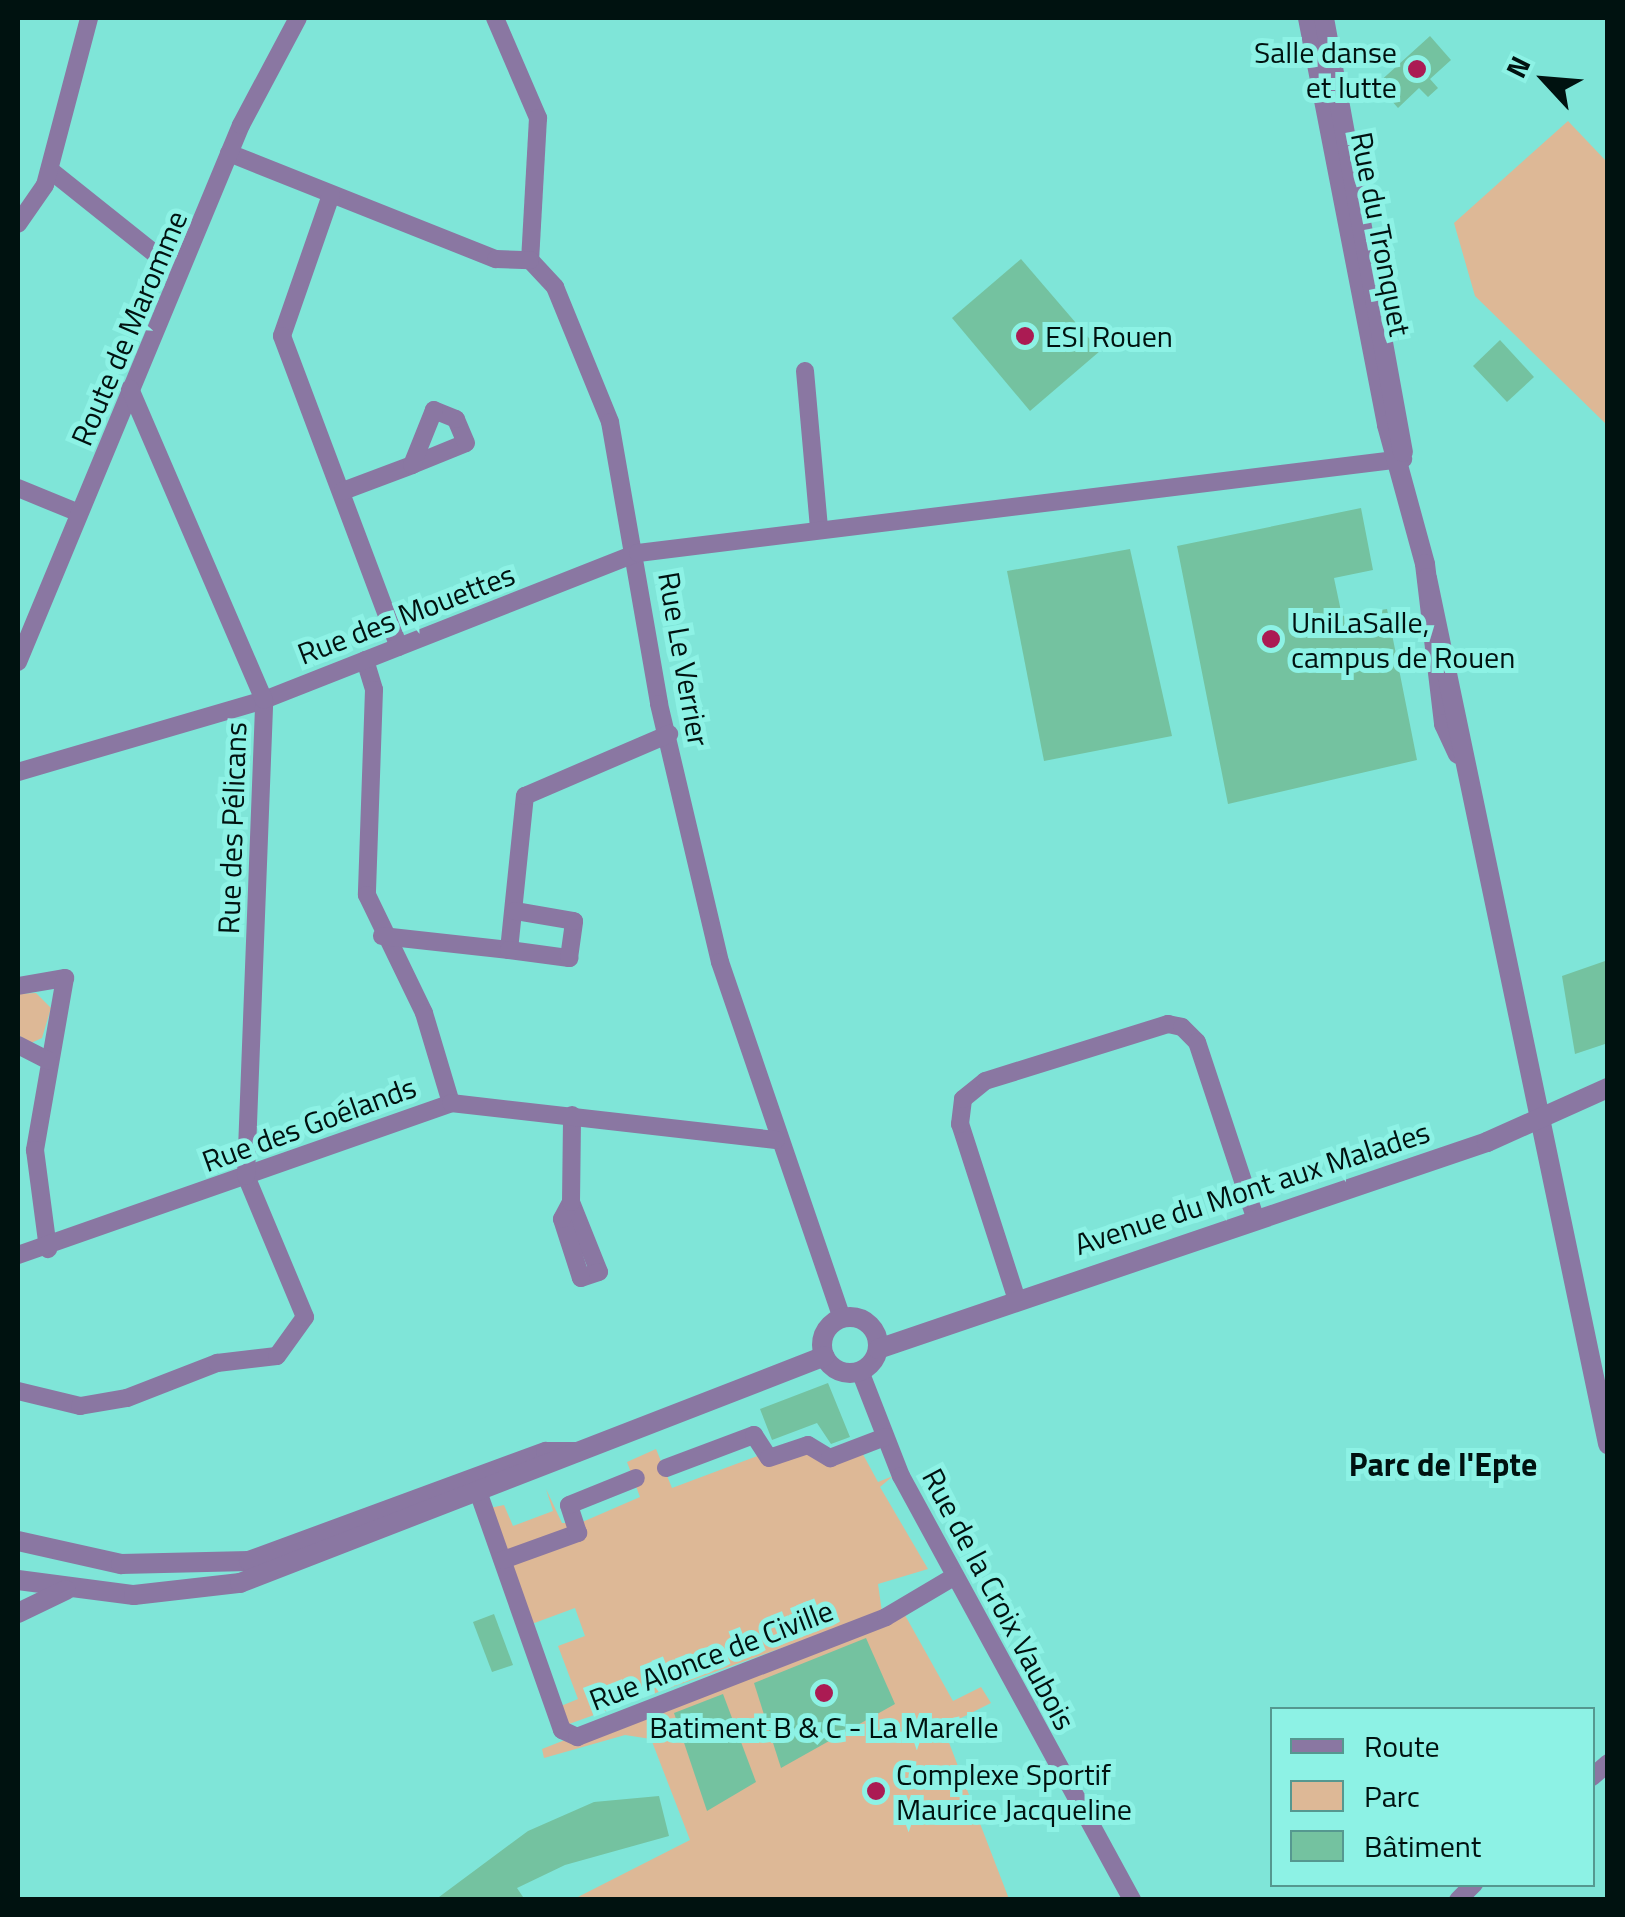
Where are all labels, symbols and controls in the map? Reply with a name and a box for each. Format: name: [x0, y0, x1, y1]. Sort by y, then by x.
north arrow: [1495, 30, 1595, 130]
place label: Salle danse et lutte: [1254, 34, 1397, 104]
text: N: [1494, 48, 1541, 85]
marker: Salle danse et lutte: [1406, 58, 1428, 80]
street label: Rue du Tronquet: [1344, 129, 1418, 339]
street label: Route de Maromme: [63, 205, 195, 451]
place label: ESI Rouen: [1045, 318, 1173, 354]
marker: ESI Rouen: [1014, 325, 1036, 347]
street label: Rue des Mouettes: [292, 556, 520, 672]
street label: Rue Le Verrier: [651, 569, 717, 749]
place label: UniLaSalle, campus de Rouen: [1291, 604, 1515, 674]
marker: UniLaSalle, campus de Rouen: [1260, 628, 1282, 650]
street label: Rue des Pélicans: [210, 721, 254, 935]
street label: Rue des Goélands: [197, 1069, 421, 1179]
street label: Avenue du Mont aux Malades: [1070, 1114, 1434, 1262]
district label: Parc de l'Epte: [1349, 1445, 1537, 1483]
street label: Rue de la Croix Vaubois: [915, 1462, 1083, 1736]
street label: Rue Alonce de Civille: [584, 1592, 838, 1718]
marker: Batiment B & C - La Marelle: [813, 1682, 835, 1704]
legend: [1270, 1707, 1595, 1887]
place label: Batiment B & C - La Marelle: [649, 1709, 999, 1745]
text: Route: [1364, 1723, 1440, 1769]
place label: Complexe Sportif Maurice Jacqueline: [896, 1756, 1132, 1826]
text: Parc: [1364, 1773, 1420, 1819]
marker: Complexe Sportif Maurice Jacqueline: [865, 1780, 887, 1802]
text: Bâtiment: [1364, 1823, 1481, 1869]

